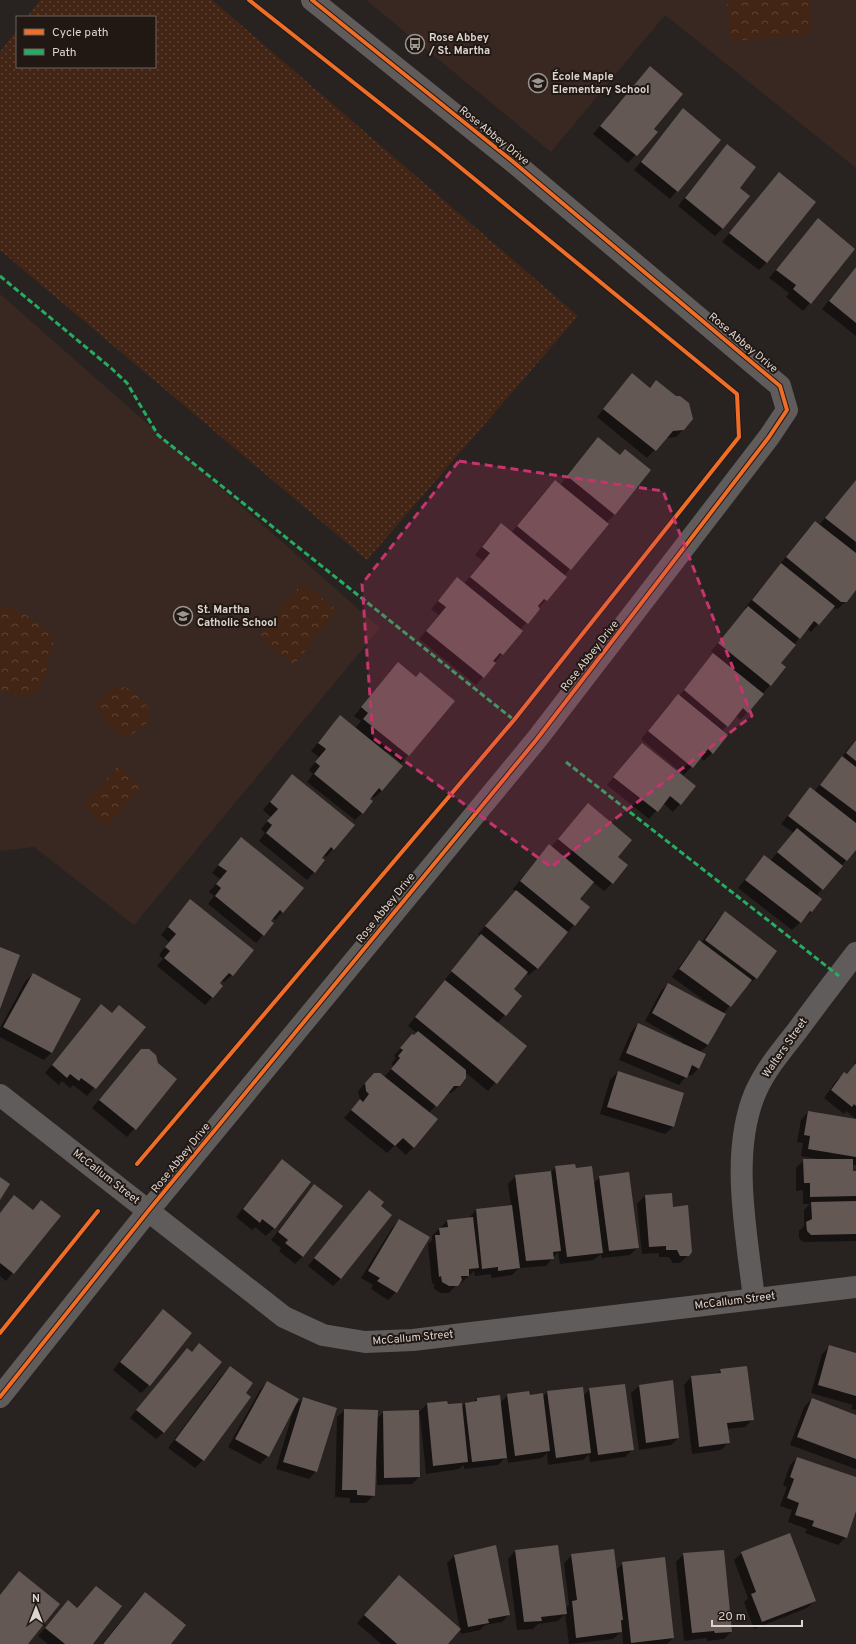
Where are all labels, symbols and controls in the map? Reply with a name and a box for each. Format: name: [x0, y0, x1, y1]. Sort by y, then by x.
legend: [16, 16, 156, 68]
text: Cycle path: [52, 25, 109, 41]
place label: Rose Abbey / St. Martha: [428, 31, 490, 58]
bus stop icon: Rose Abbey / St. Martha: [404, 33, 426, 55]
text: Path: [52, 45, 77, 61]
place label: École Maple Elementary School: [552, 69, 649, 97]
school or university icon: École Maple Elementary School: [527, 72, 549, 94]
street label: Rose Abbey Drive: [456, 103, 532, 169]
street label: Rose Abbey Drive: [705, 310, 781, 376]
place label: St. Martha Catholic School: [197, 603, 277, 630]
school or university icon: St. Martha Catholic School: [172, 605, 194, 627]
street label: Rose Abbey Drive: [558, 618, 622, 694]
street label: Rose Abbey Drive: [353, 870, 419, 946]
street label: Walters Street: [759, 1015, 811, 1081]
street label: Rose Abbey Drive: [148, 1120, 214, 1196]
street label: McCallum Street: [70, 1146, 142, 1208]
street label: McCallum Street: [694, 1289, 776, 1313]
street label: McCallum Street: [372, 1327, 454, 1349]
north arrow: [16, 1588, 56, 1628]
text: N: [32, 1592, 40, 1606]
scale bar: [712, 1602, 802, 1628]
text: 20 m: [718, 1609, 746, 1625]

